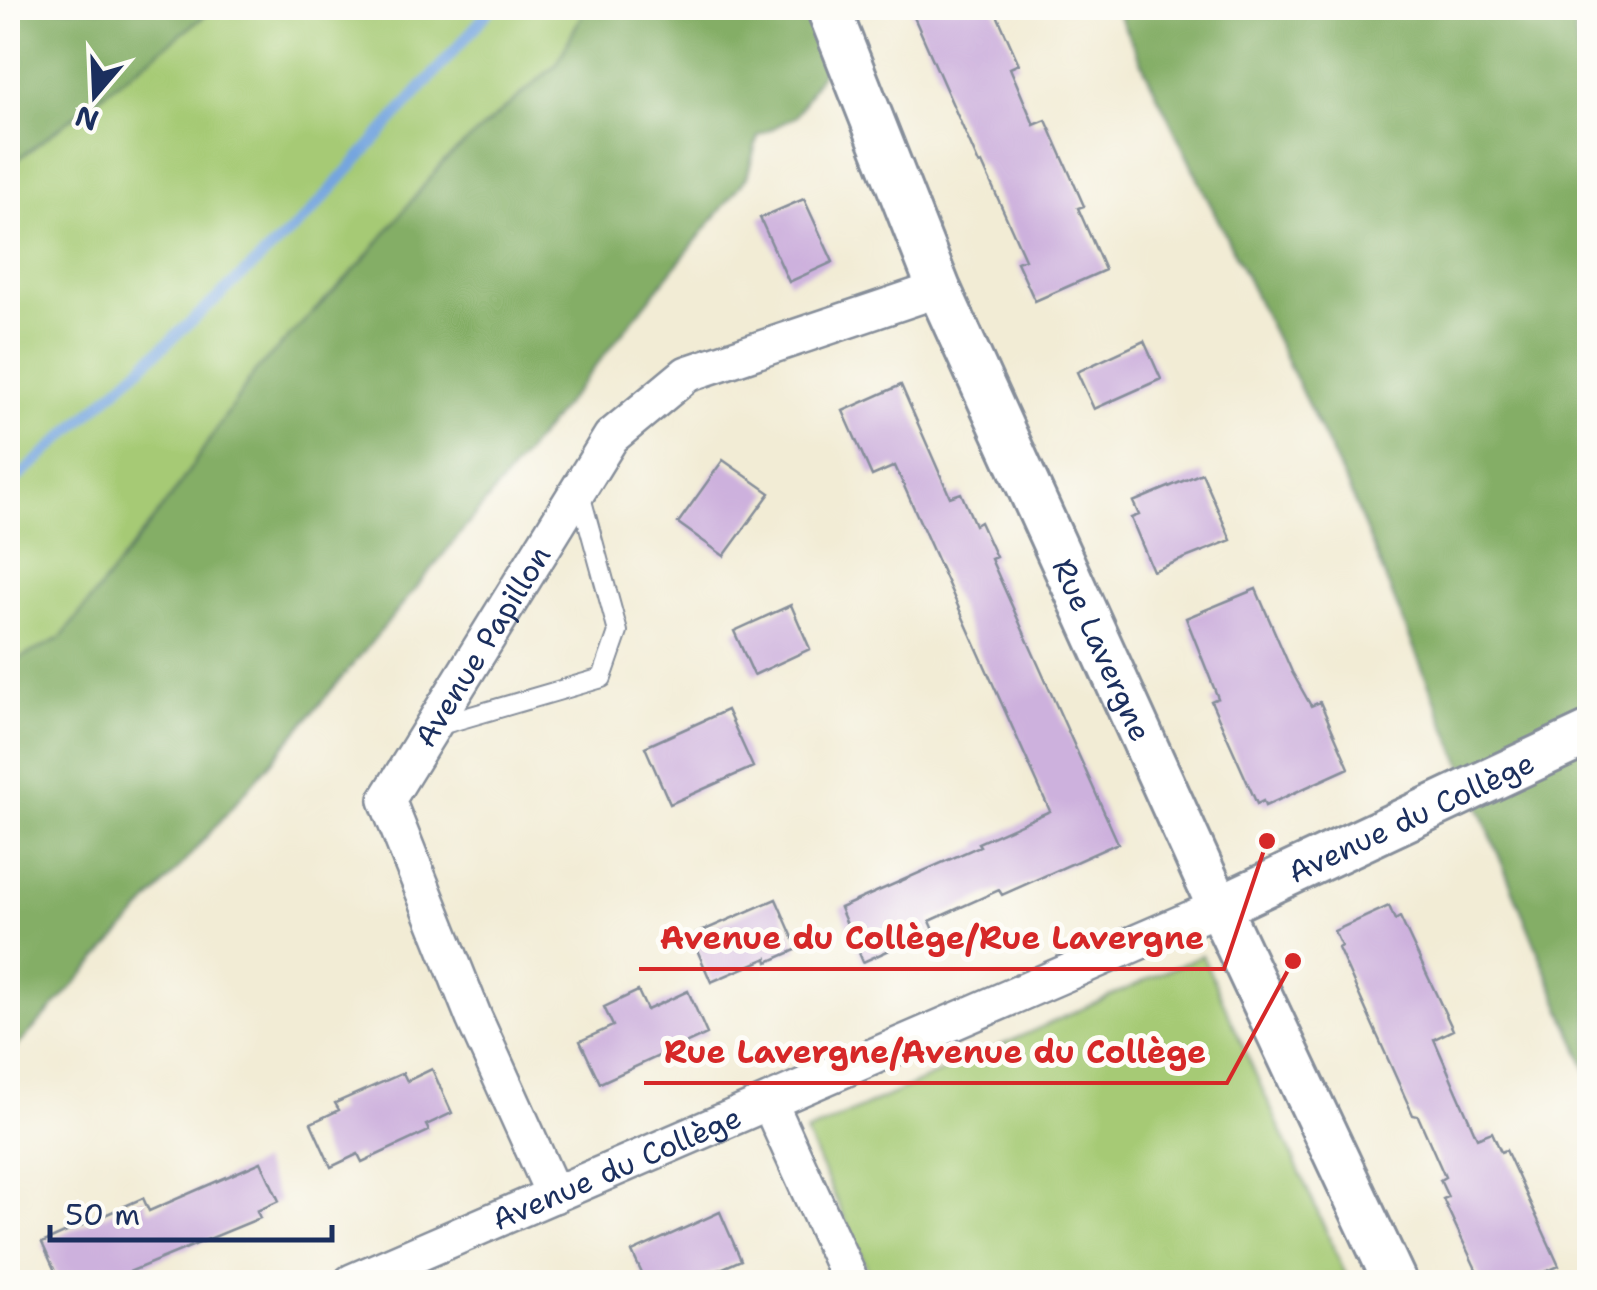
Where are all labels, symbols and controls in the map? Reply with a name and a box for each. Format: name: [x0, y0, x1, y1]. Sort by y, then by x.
north arrow: [45, 45, 145, 145]
text: N: [70, 97, 104, 140]
street label: Avenue Papillon: [404, 537, 560, 754]
street label: Rue Lavergne: [1043, 552, 1162, 748]
street label: Avenue du Collège: [1281, 742, 1541, 892]
callout: Avenue du Collège/Rue Lavergne: [639, 907, 1224, 969]
text: Avenue du Collège/Rue Lavergne: [660, 916, 1204, 959]
callout: Rue Lavergne/Avenue du Collège: [644, 1021, 1227, 1083]
text: Rue Lavergne/Avenue du Collège: [664, 1030, 1206, 1073]
street label: Avenue du Collège: [485, 1096, 747, 1240]
scale bar: [50, 1180, 332, 1242]
text: 50 m: [65, 1194, 140, 1235]

